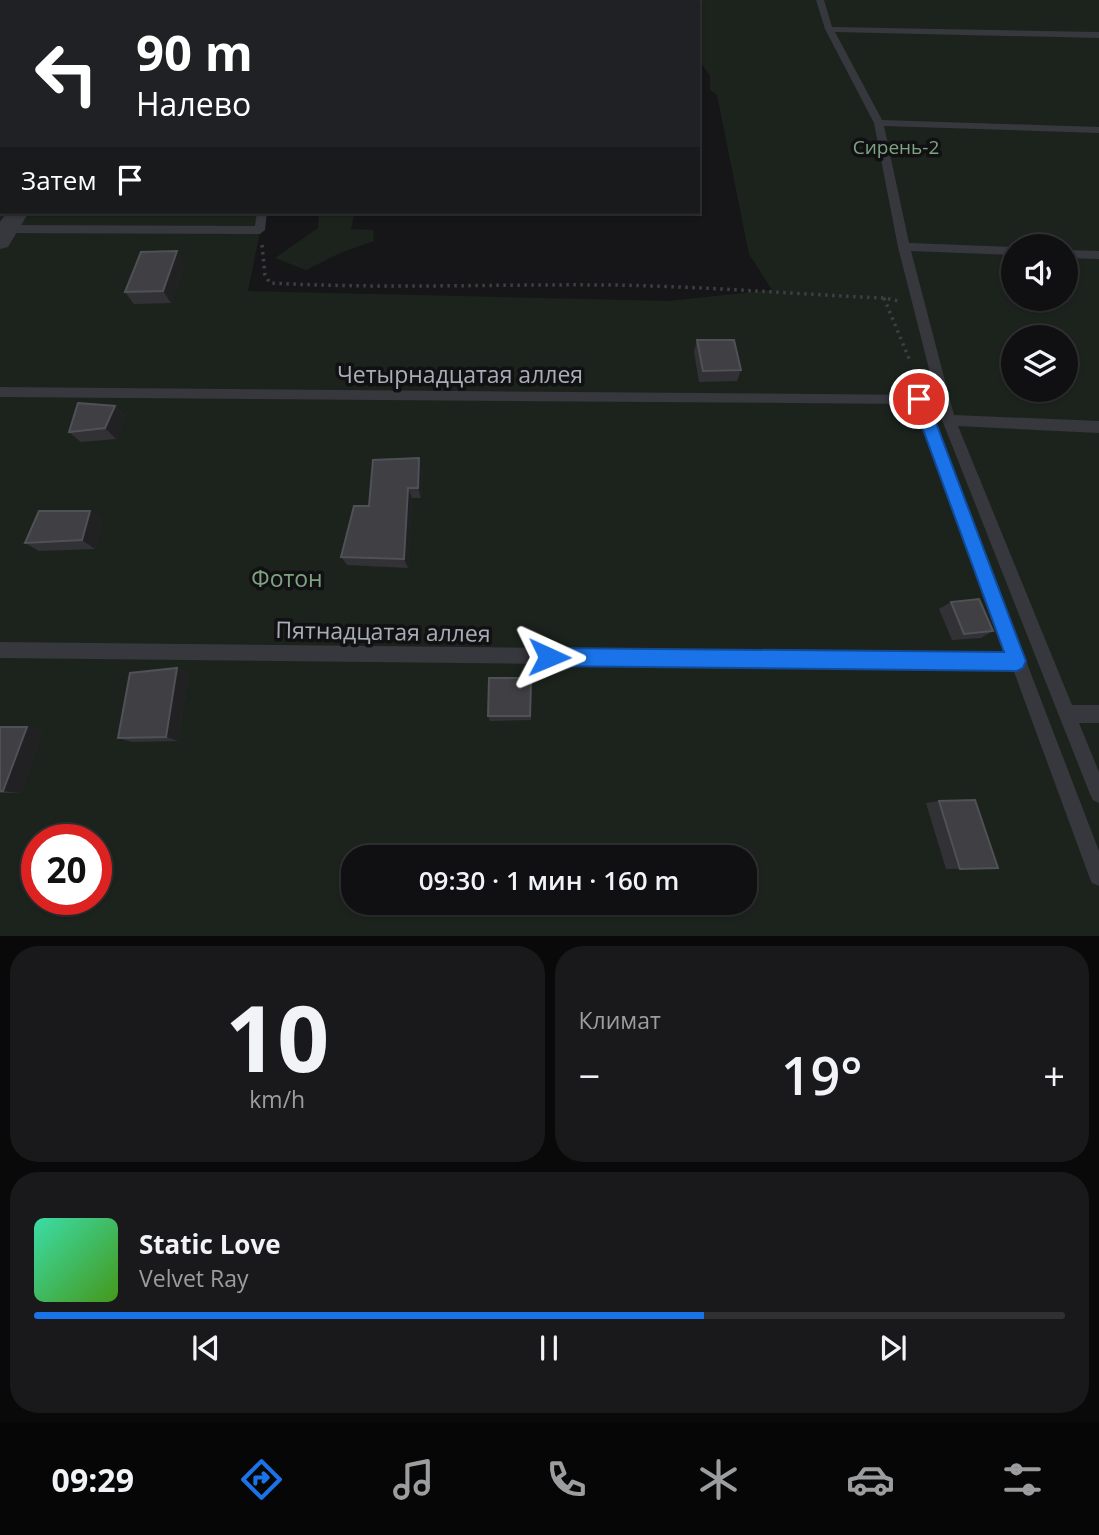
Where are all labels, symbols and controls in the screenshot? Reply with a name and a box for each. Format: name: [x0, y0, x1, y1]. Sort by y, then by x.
text: 90 m: [136, 19, 253, 85]
icon: left: [21, 28, 112, 119]
text: Налево: [136, 82, 251, 125]
park label: Сирень-2: [853, 134, 939, 160]
icon: arrive: [111, 161, 149, 199]
text: Затем: [21, 162, 97, 198]
map controls: [1001, 234, 1078, 402]
button: sound: [1001, 234, 1078, 311]
button: layers: [1001, 325, 1078, 402]
street label: Четырнадцатая аллея: [337, 358, 583, 390]
pin: [889, 369, 949, 429]
icon: arrive: [900, 380, 938, 418]
park label: Фотон: [251, 562, 323, 594]
street label: Пятнадцатая аллея: [275, 613, 491, 649]
position arrow: [512, 620, 586, 694]
speed limit sign: 20: [21, 824, 112, 915]
text: 09:30 · 1 мин · 160 m: [419, 862, 679, 898]
text: 10: [225, 975, 329, 1099]
text: Климат: [579, 1004, 661, 1036]
text: 19°: [781, 1039, 863, 1110]
text: −: [579, 1049, 600, 1101]
text: +: [1043, 1049, 1065, 1101]
text: km/h: [249, 1083, 305, 1115]
text: Static Love: [139, 1226, 281, 1262]
text: Velvet Ray: [139, 1262, 249, 1294]
icon: previous: [187, 1329, 225, 1367]
icon: pause: [530, 1329, 568, 1367]
icon: next: [874, 1329, 912, 1367]
icon: directions: [237, 1455, 286, 1504]
icon: music: [389, 1455, 438, 1504]
icon: phone: [542, 1455, 591, 1504]
icon: climate: [694, 1455, 743, 1504]
icon: car: [846, 1455, 895, 1504]
icon: filters: [998, 1455, 1047, 1504]
text: 09:29: [52, 1458, 134, 1501]

